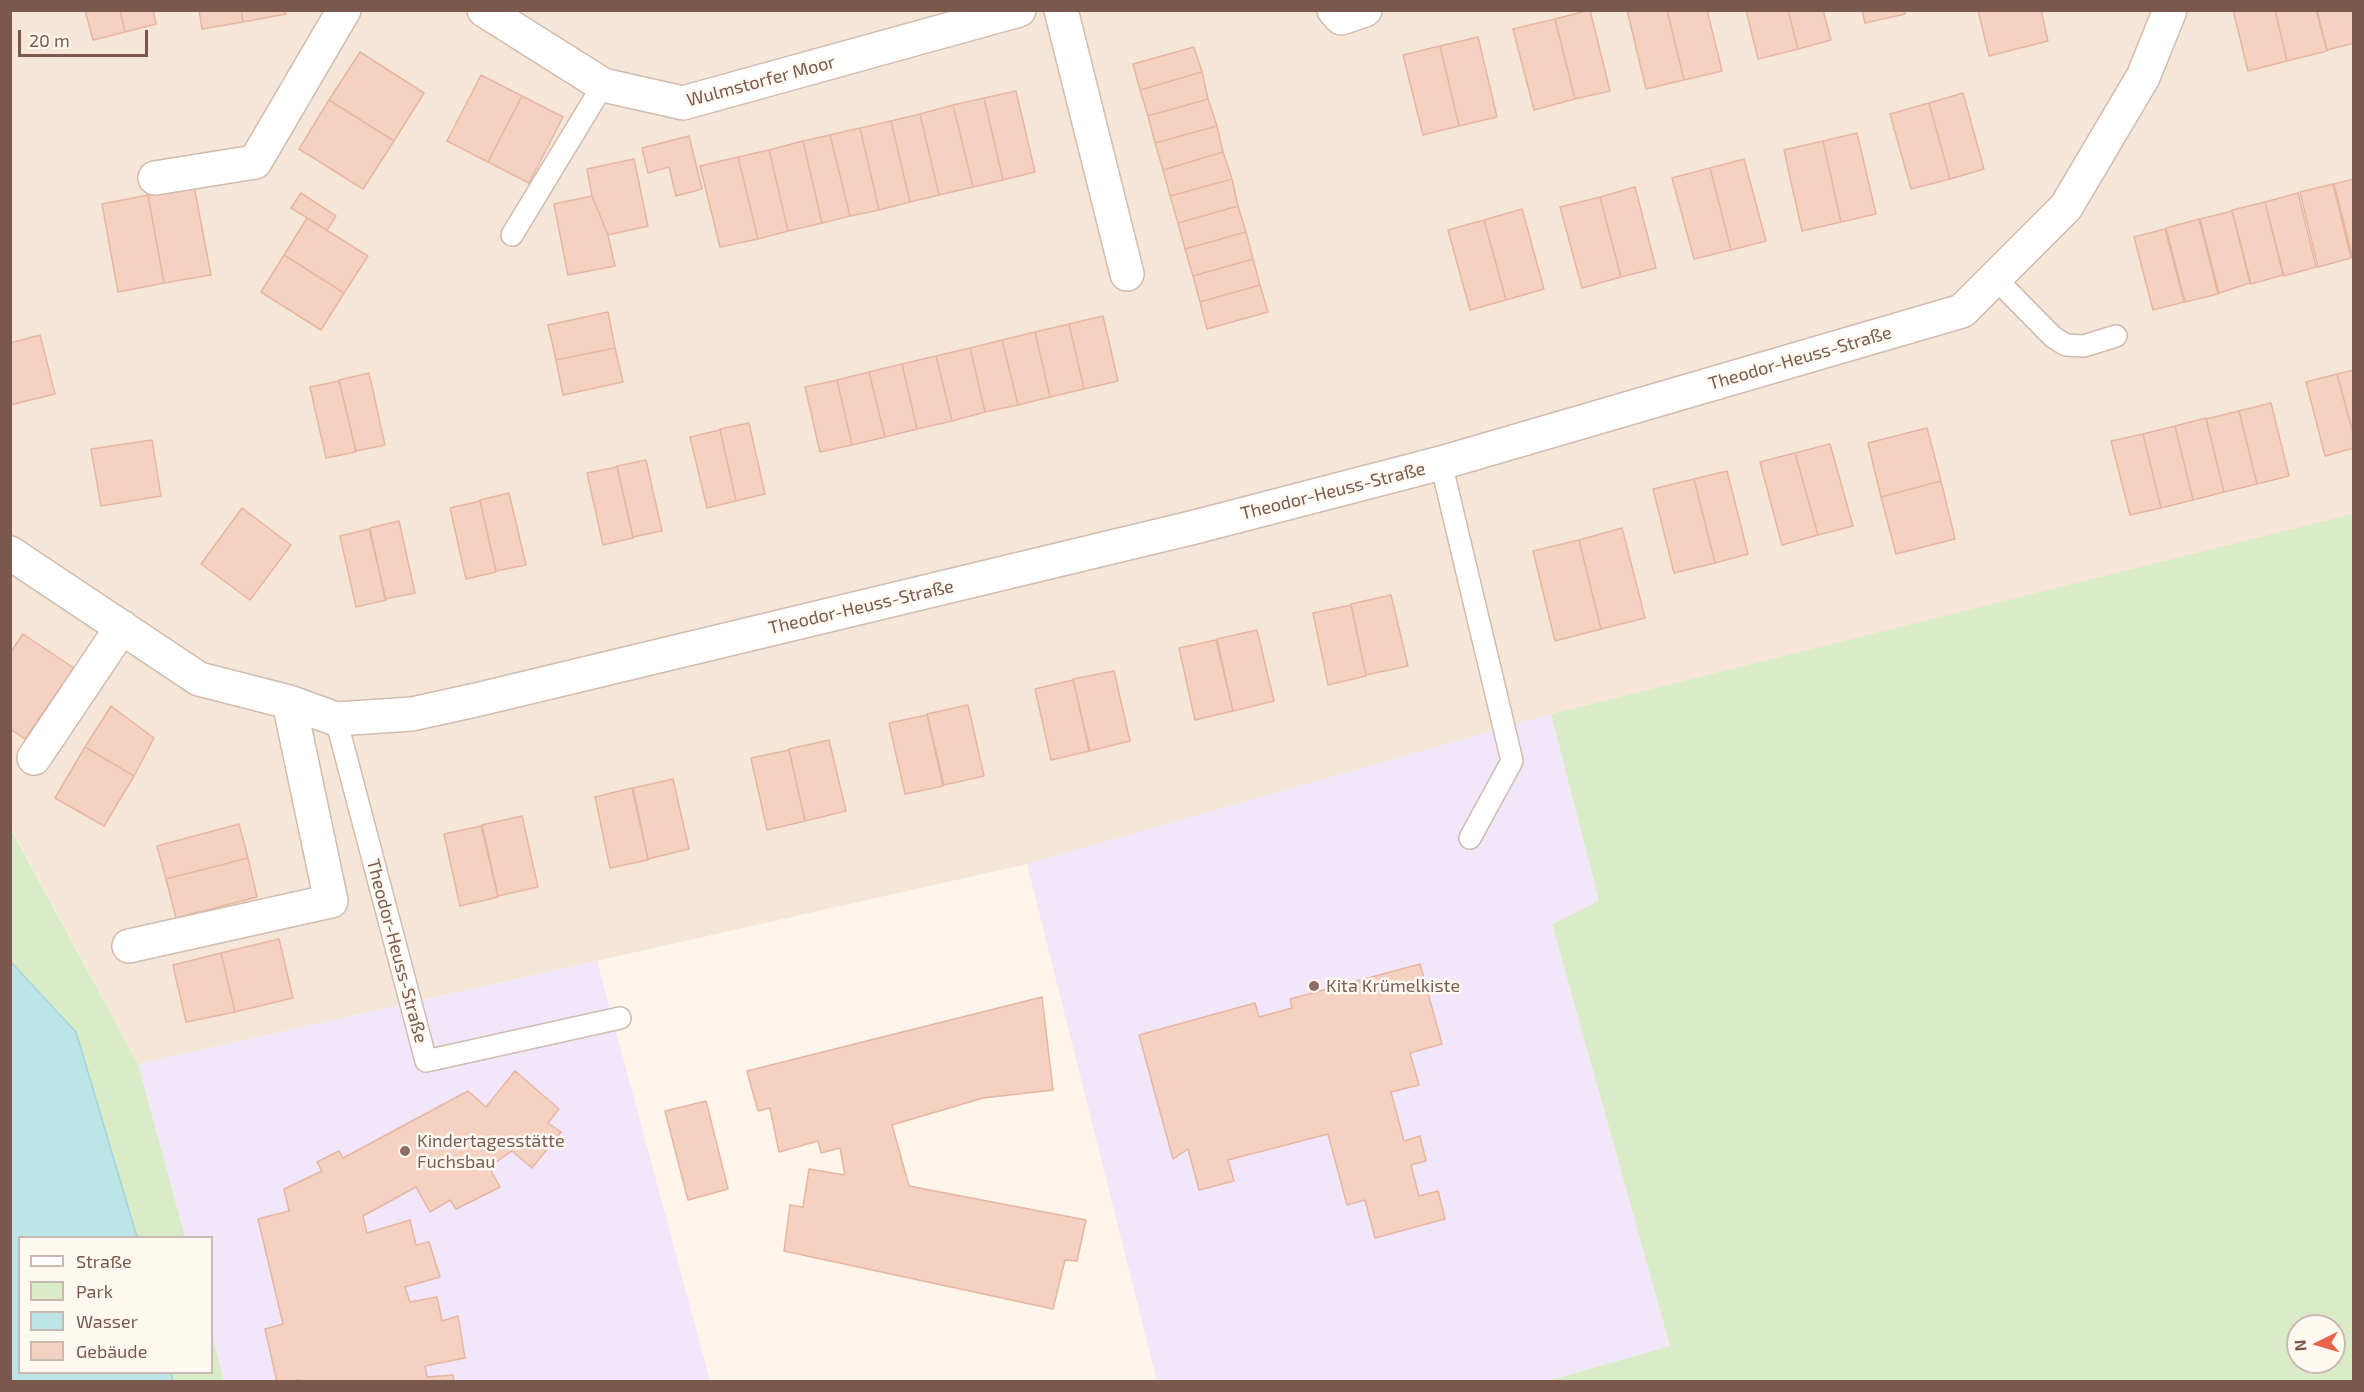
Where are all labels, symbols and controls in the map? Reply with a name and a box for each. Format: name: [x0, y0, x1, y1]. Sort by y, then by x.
scale bar: [21, 18, 152, 56]
text: 20 m: [29, 29, 70, 51]
street label: Wulmstorfer Moor: [684, 51, 838, 111]
street label: Theodor-Heuss-Straße: [1706, 321, 1894, 395]
street label: Theodor-Heuss-Straße: [1238, 458, 1428, 524]
street label: Theodor-Heuss-Straße: [766, 575, 956, 639]
street label: Theodor-Heuss-Straße: [362, 857, 432, 1045]
place label: Kita Krümelkiste: [1326, 975, 1460, 997]
marker: Kita Krümelkiste: [1307, 979, 1321, 993]
place label: Kindertagesstätte Fuchsbau: [417, 1130, 565, 1172]
marker: Kindertagesstätte Fuchsbau: [398, 1144, 412, 1158]
legend: [18, 1236, 213, 1374]
text: Straße: [76, 1250, 132, 1272]
text: Park: [76, 1280, 113, 1302]
text: Wasser: [76, 1310, 138, 1332]
north arrow: [2286, 1314, 2346, 1374]
text: N: [2290, 1339, 2310, 1352]
text: Gebäude: [76, 1340, 147, 1362]

